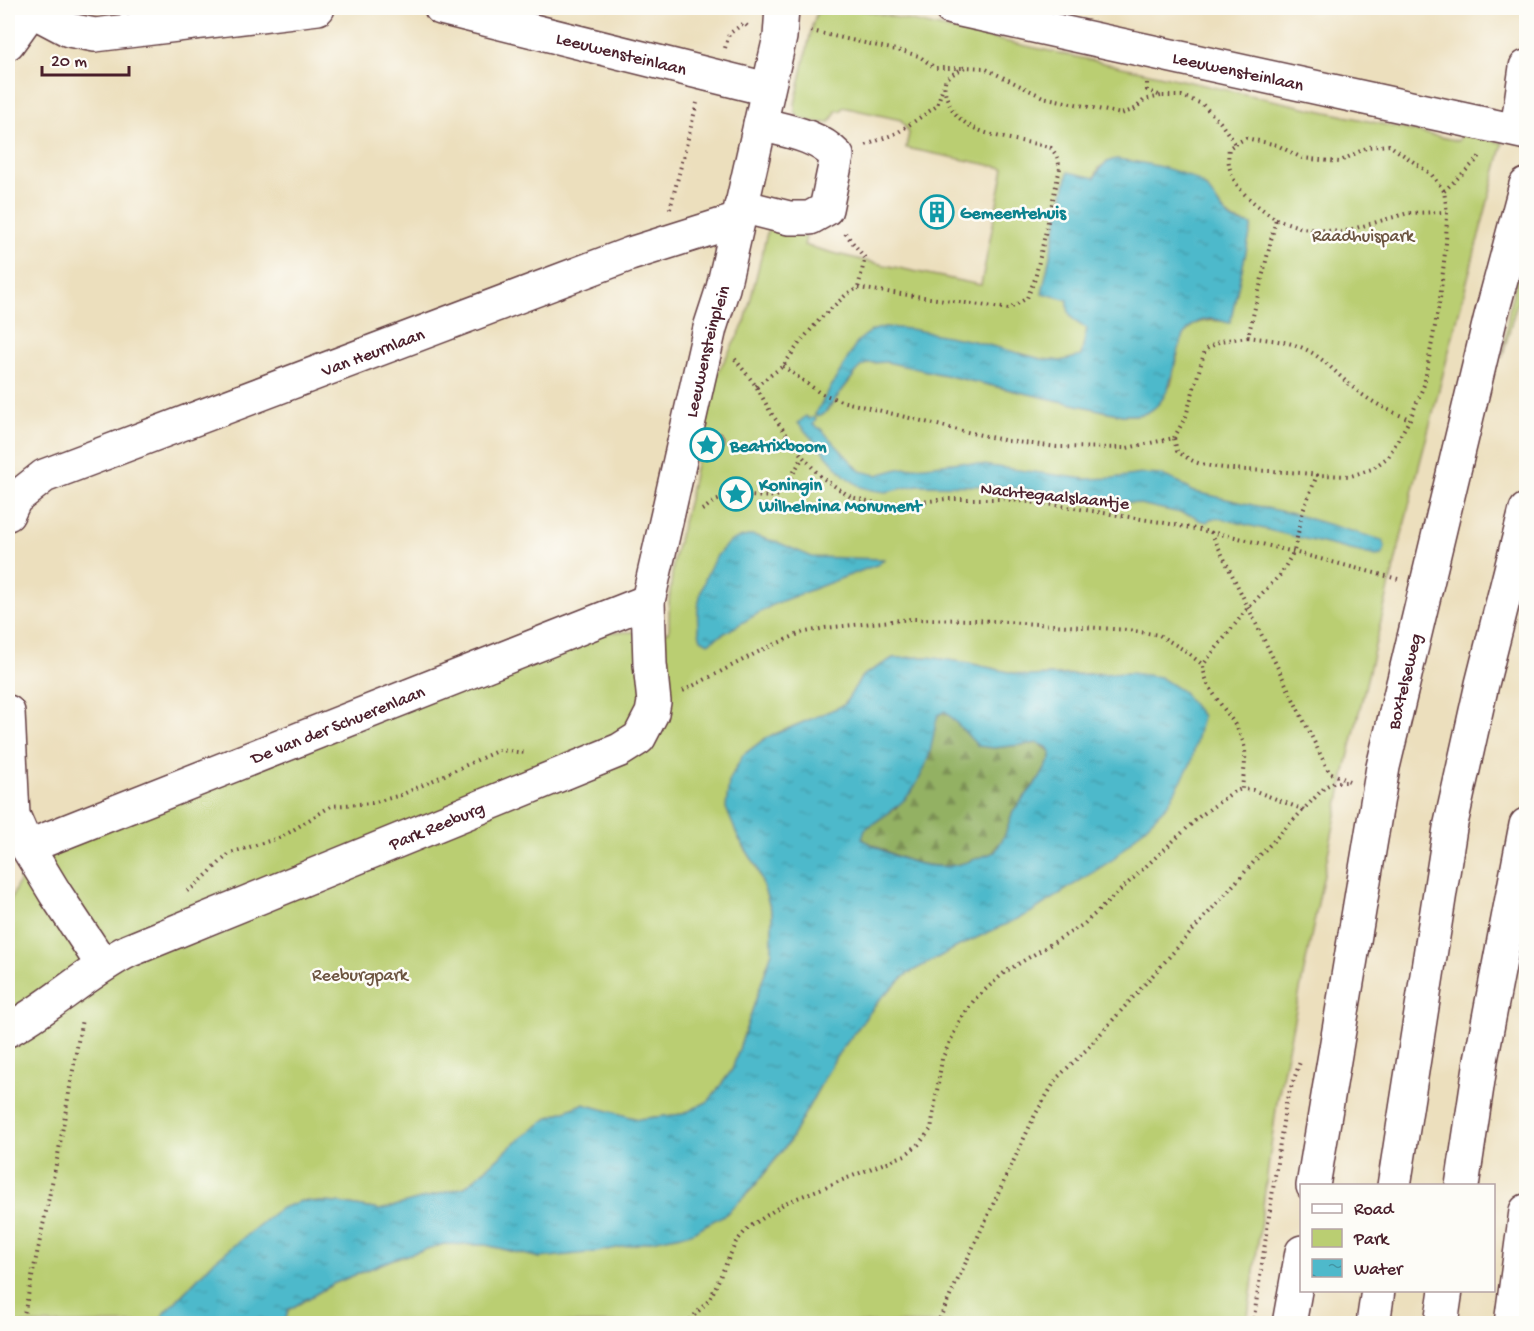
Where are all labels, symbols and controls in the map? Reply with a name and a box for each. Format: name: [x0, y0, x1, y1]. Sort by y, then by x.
street label: Leeuwensteinlaan: [553, 29, 689, 82]
scale bar: [42, 39, 129, 77]
street label: Leeuwensteinlaan: [1170, 48, 1306, 97]
text: 20 m: [51, 52, 87, 73]
building icon: Gemeentehuis: [919, 194, 955, 230]
place label: Gemeentehuis: [960, 204, 1067, 225]
park label: Raadhuispark: [1312, 227, 1416, 248]
street label: Leeuwensteinplein: [682, 283, 736, 420]
street label: Van Heurnlaan: [318, 325, 428, 383]
place icon: Beatrixboom: [689, 427, 725, 463]
place label: Beatrixboom: [729, 437, 827, 458]
place icon: Koningin Wilhelmina Monument: [718, 476, 754, 512]
place label: Koningin Wilhelmina Monument: [758, 476, 923, 518]
street label: Nachtegaalslaantje: [979, 479, 1131, 516]
street label: Boxtelseweg: [1384, 632, 1428, 733]
street label: De van der Schuerenlaan: [248, 682, 429, 771]
street label: Park Reeburg: [386, 798, 488, 857]
park label: Reeburgpark: [312, 966, 410, 987]
legend: [1300, 1184, 1495, 1292]
text: Road: [1354, 1200, 1395, 1221]
text: Park: [1353, 1230, 1390, 1251]
text: Water: [1354, 1260, 1404, 1281]

